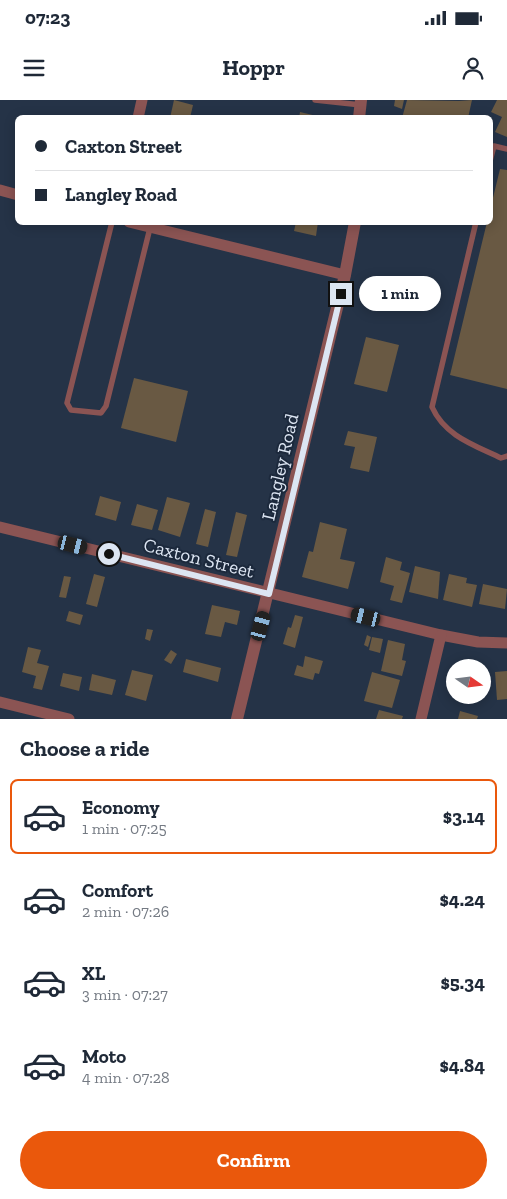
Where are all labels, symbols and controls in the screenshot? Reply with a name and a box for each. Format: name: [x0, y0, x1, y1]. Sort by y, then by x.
text: 07:23: [25, 6, 70, 29]
icon: menu: [20, 54, 48, 82]
text: Hoppr: [222, 54, 285, 81]
icon: person: [459, 54, 487, 82]
text: Caxton Street: [65, 135, 182, 158]
text: Langley Road: [65, 183, 177, 206]
callout: 1 min: [358, 276, 441, 312]
route end: [330, 283, 352, 305]
text: 1 min: [381, 284, 419, 303]
street label: Langley Road: [257, 411, 304, 523]
street label: Caxton Street: [141, 533, 257, 583]
car: [56, 534, 89, 556]
route start: [98, 543, 120, 565]
car: [349, 606, 382, 628]
car: [249, 610, 272, 642]
north arrow: [446, 659, 491, 704]
map controls: [446, 659, 491, 704]
text: Choose a ride: [20, 735, 150, 762]
icon: car: [22, 794, 67, 839]
text: Economy: [82, 796, 160, 819]
text: $3.14: [443, 805, 485, 828]
text: 1 min · 07:25: [82, 819, 167, 838]
icon: car: [22, 877, 67, 922]
text: Comfort: [82, 879, 153, 902]
text: $4.24: [439, 888, 485, 911]
text: 2 min · 07:26: [82, 902, 169, 921]
icon: car: [22, 960, 67, 1005]
text: XL: [82, 962, 105, 985]
text: $5.34: [440, 971, 485, 994]
text: 3 min · 07:27: [82, 985, 168, 1004]
icon: car: [22, 1043, 67, 1088]
text: Moto: [82, 1045, 126, 1068]
text: $4.84: [439, 1054, 485, 1077]
text: 4 min · 07:28: [82, 1068, 170, 1087]
button: Confirm: [20, 1131, 487, 1189]

